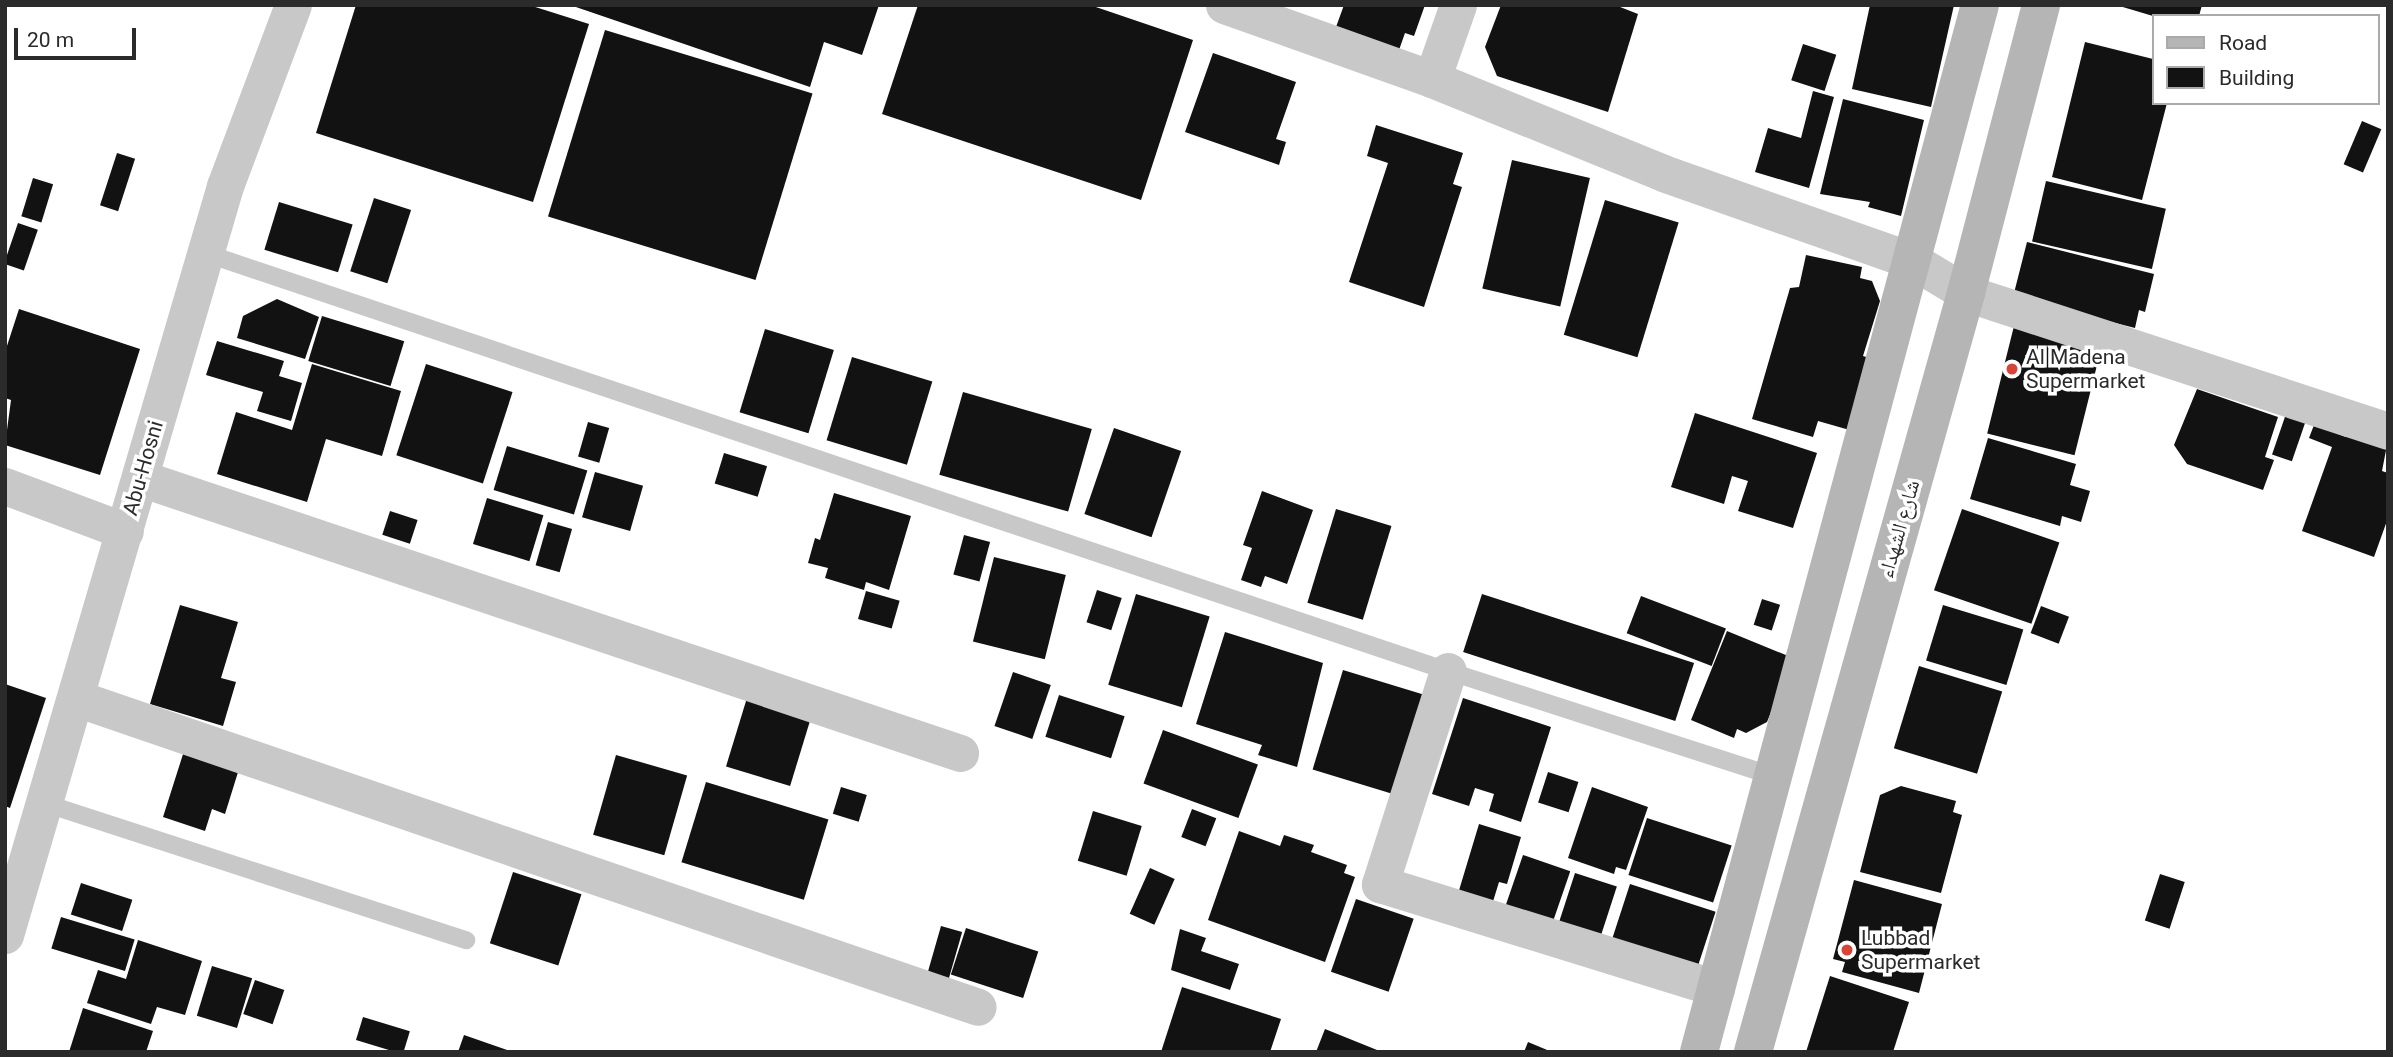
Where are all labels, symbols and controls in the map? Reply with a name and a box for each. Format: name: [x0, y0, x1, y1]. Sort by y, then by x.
scale bar: [18, 14, 140, 58]
legend: [2152, 14, 2379, 105]
text: 20 m: [27, 28, 74, 52]
text: Road: [2219, 31, 2267, 55]
text: Building: [2219, 66, 2294, 90]
place label: Al Madena Supermarket: [2026, 344, 2145, 394]
marker: Al Madena Supermarket: [2004, 361, 2020, 377]
street label: Abu-Hosni: [117, 418, 169, 518]
street label: شارع الشهداء: [1873, 477, 1925, 581]
place label: Lubbad Supermarket: [1861, 925, 1980, 975]
marker: Lubbad Supermarket: [1839, 942, 1855, 958]

